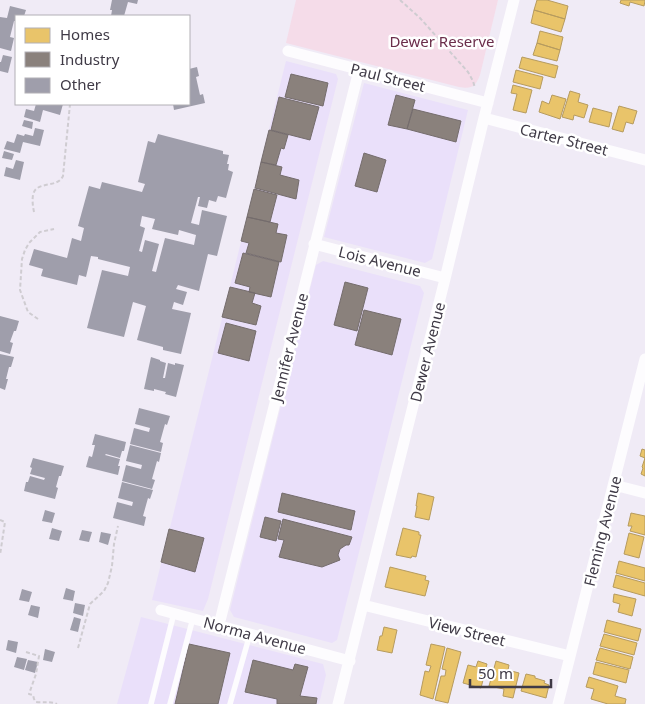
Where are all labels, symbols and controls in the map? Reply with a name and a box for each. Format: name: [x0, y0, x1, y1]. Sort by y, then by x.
legend: [15, 15, 190, 105]
text: Homes: [60, 24, 110, 44]
park label: Dewer Reserve: [389, 31, 495, 51]
text: Industry: [60, 49, 120, 69]
street label: Paul Street: [349, 58, 428, 96]
text: Other: [60, 74, 101, 94]
street label: Carter Street: [518, 118, 611, 160]
street label: Lois Avenue: [337, 241, 423, 281]
street label: Jennifer Avenue: [265, 291, 312, 405]
street label: Dewer Avenue: [405, 300, 449, 404]
street label: Fleming Avenue: [579, 474, 625, 588]
street label: Norma Avenue: [201, 612, 309, 658]
street label: View Street: [426, 612, 508, 650]
scale bar: [470, 656, 551, 688]
text: 50 m: [478, 663, 513, 683]

